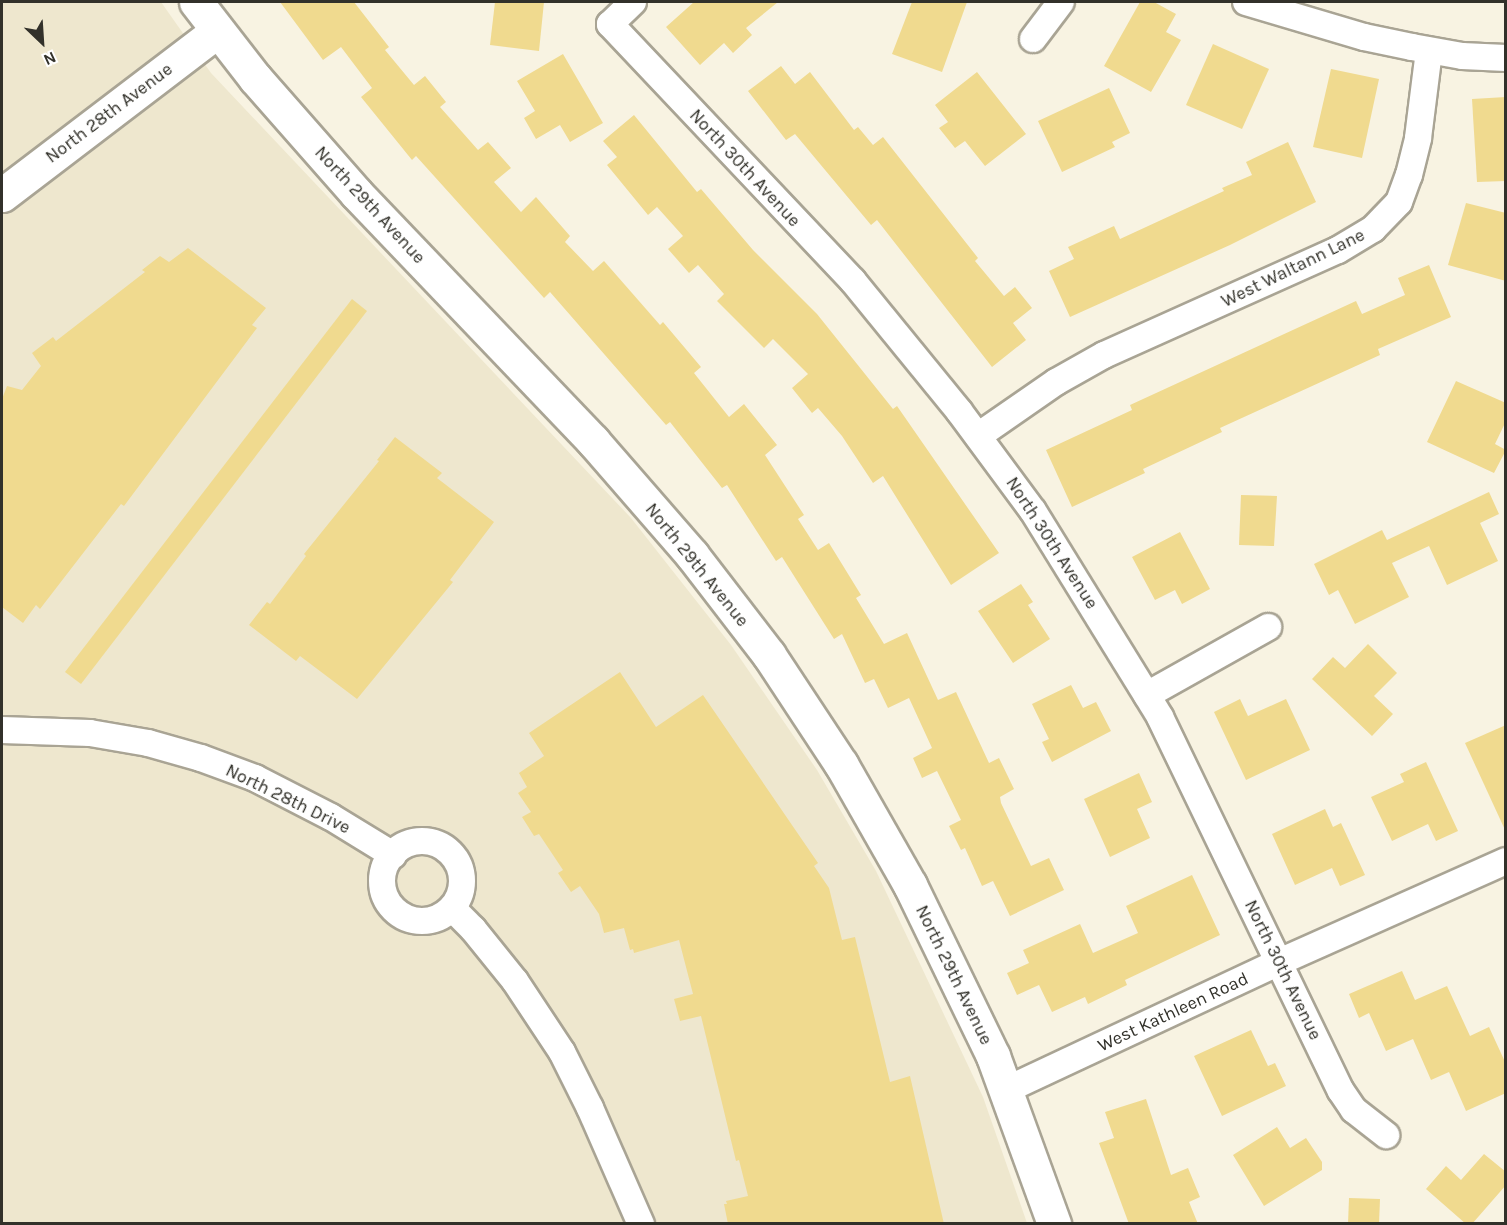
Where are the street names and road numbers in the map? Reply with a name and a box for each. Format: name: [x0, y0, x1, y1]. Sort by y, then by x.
street label: North 28th Avenue: [41, 58, 177, 168]
street label: North 30th Avenue: [685, 105, 805, 231]
street label: North 29th Avenue: [310, 142, 430, 268]
street label: West Waltann Lane: [1218, 224, 1368, 312]
street label: North 30th Avenue: [1001, 473, 1103, 613]
street label: North 29th Avenue: [641, 499, 753, 631]
street label: North 28th Drive: [222, 759, 354, 839]
street label: North 30th Avenue: [1240, 896, 1326, 1044]
street label: North 29th Avenue: [911, 902, 997, 1048]
street label: West Kathleen Road: [1094, 968, 1252, 1056]

